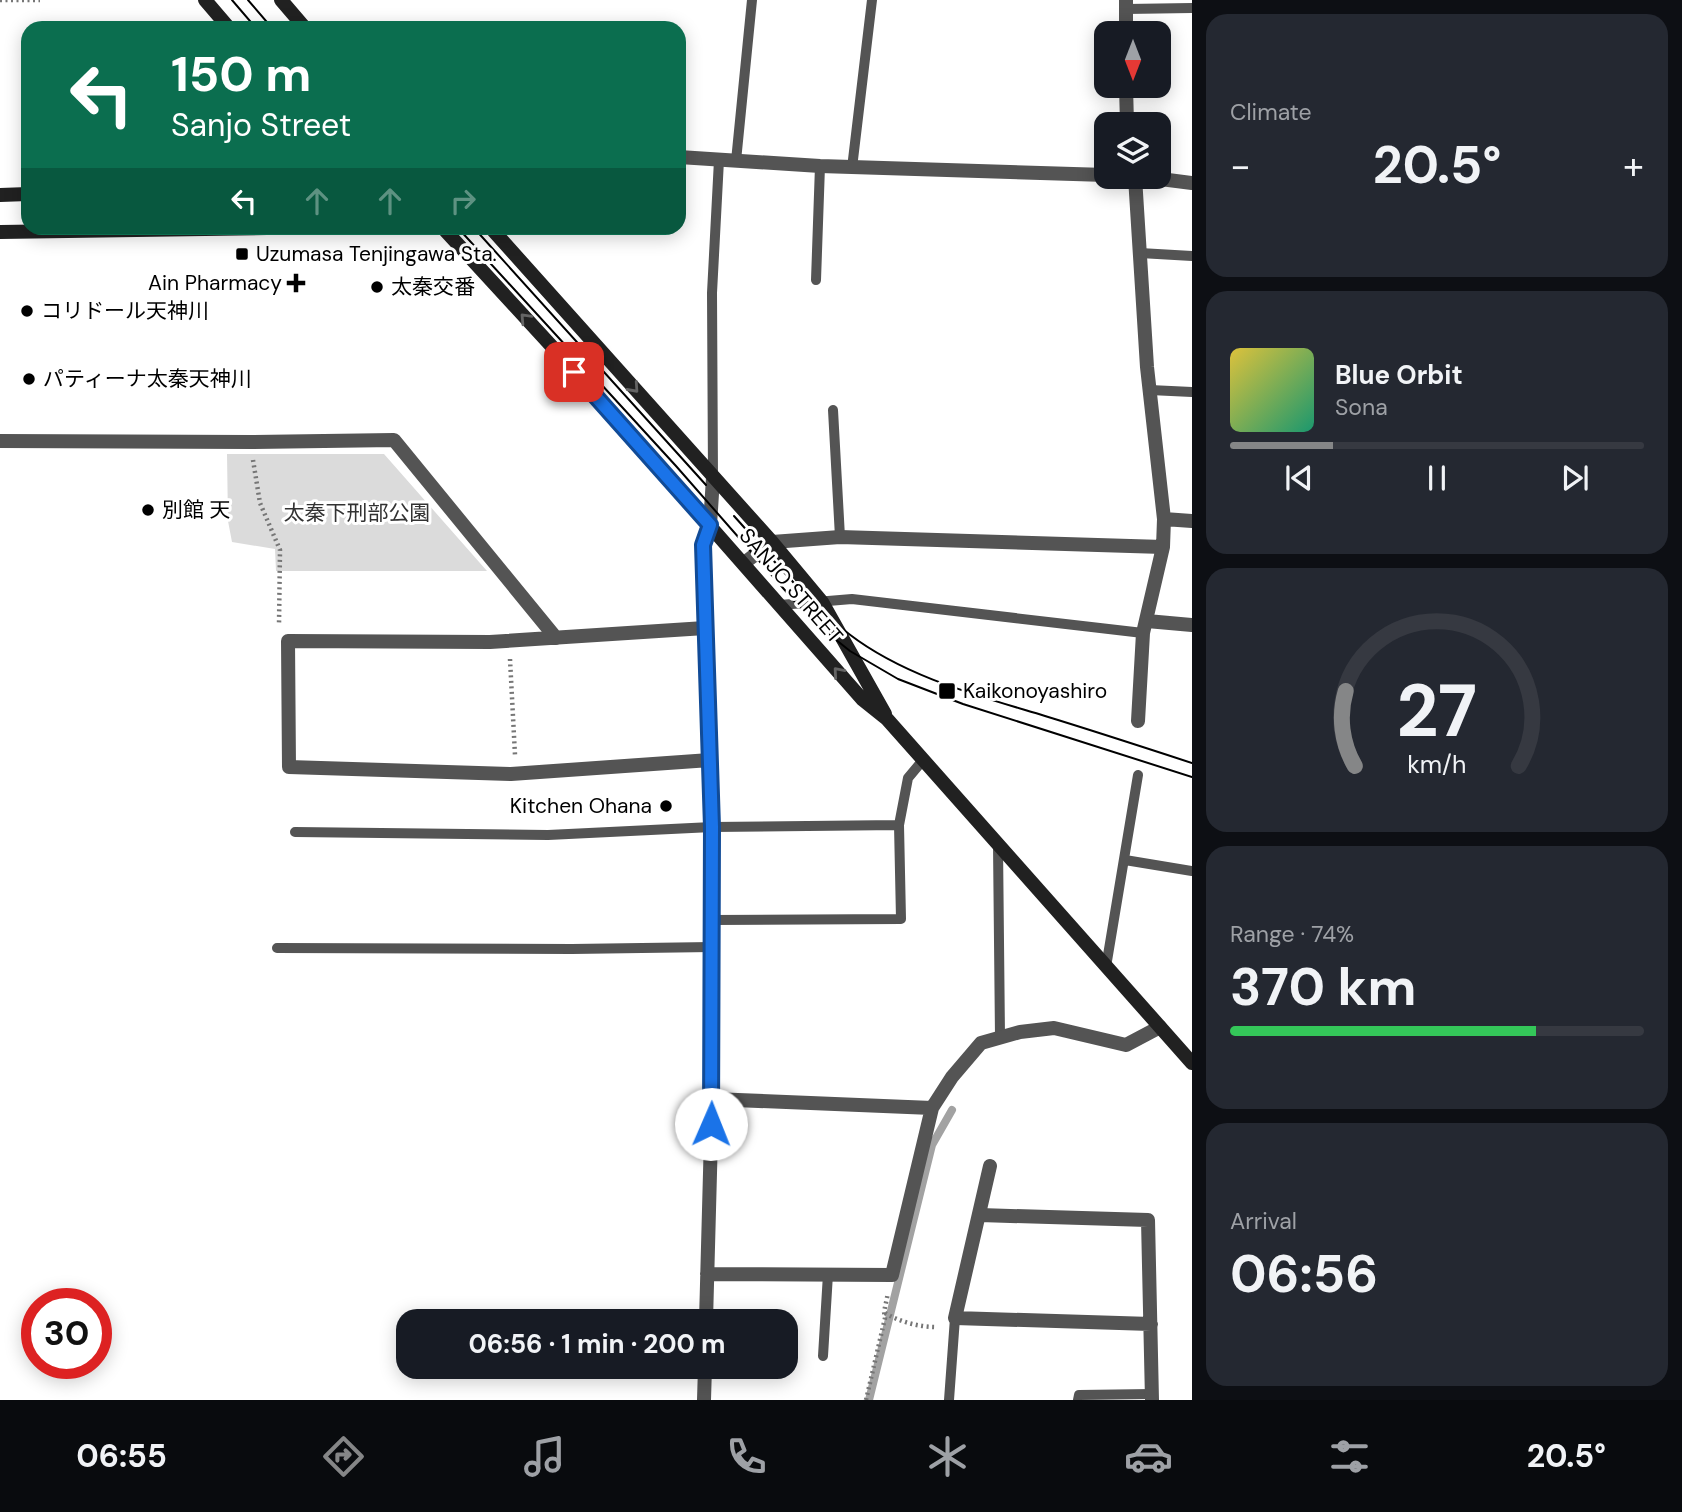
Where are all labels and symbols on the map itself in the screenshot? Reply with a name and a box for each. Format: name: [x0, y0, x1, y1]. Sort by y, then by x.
north arrow: [1094, 21, 1171, 98]
place label: Uzumasa Tenjingawa Sta.: [256, 240, 497, 268]
marker: Uzumasa Tenjingawa Sta.: [234, 246, 250, 262]
place label: Ain Pharmacy: [148, 269, 282, 297]
place label: 太秦交番: [391, 273, 475, 301]
marker: Ain Pharmacy: [288, 275, 304, 291]
marker: 太秦交番: [369, 279, 385, 295]
place label: コリドール天神川: [41, 297, 209, 325]
marker: コリドール天神川: [19, 303, 35, 319]
one-way arrow: [521, 313, 534, 326]
pin: [544, 342, 604, 402]
place label: パティーナ太秦天神川: [43, 365, 252, 393]
marker: パティーナ太秦天神川: [21, 371, 37, 387]
one-way arrow: [626, 380, 638, 393]
place label: 別館 天: [162, 496, 231, 524]
park label: 太秦下刑部公園: [284, 499, 431, 527]
marker: 別館 天: [140, 502, 156, 518]
street label: SANJO STREET: [733, 522, 849, 650]
one-way arrow: [834, 667, 846, 680]
place label: Kaikonoyashiro: [963, 677, 1107, 705]
marker: Kaikonoyashiro: [937, 681, 957, 701]
place label: Kitchen Ohana: [510, 792, 652, 820]
marker: Kitchen Ohana: [658, 798, 674, 814]
position arrow: [674, 1087, 748, 1161]
speed limit sign: 30: [21, 1288, 112, 1379]

